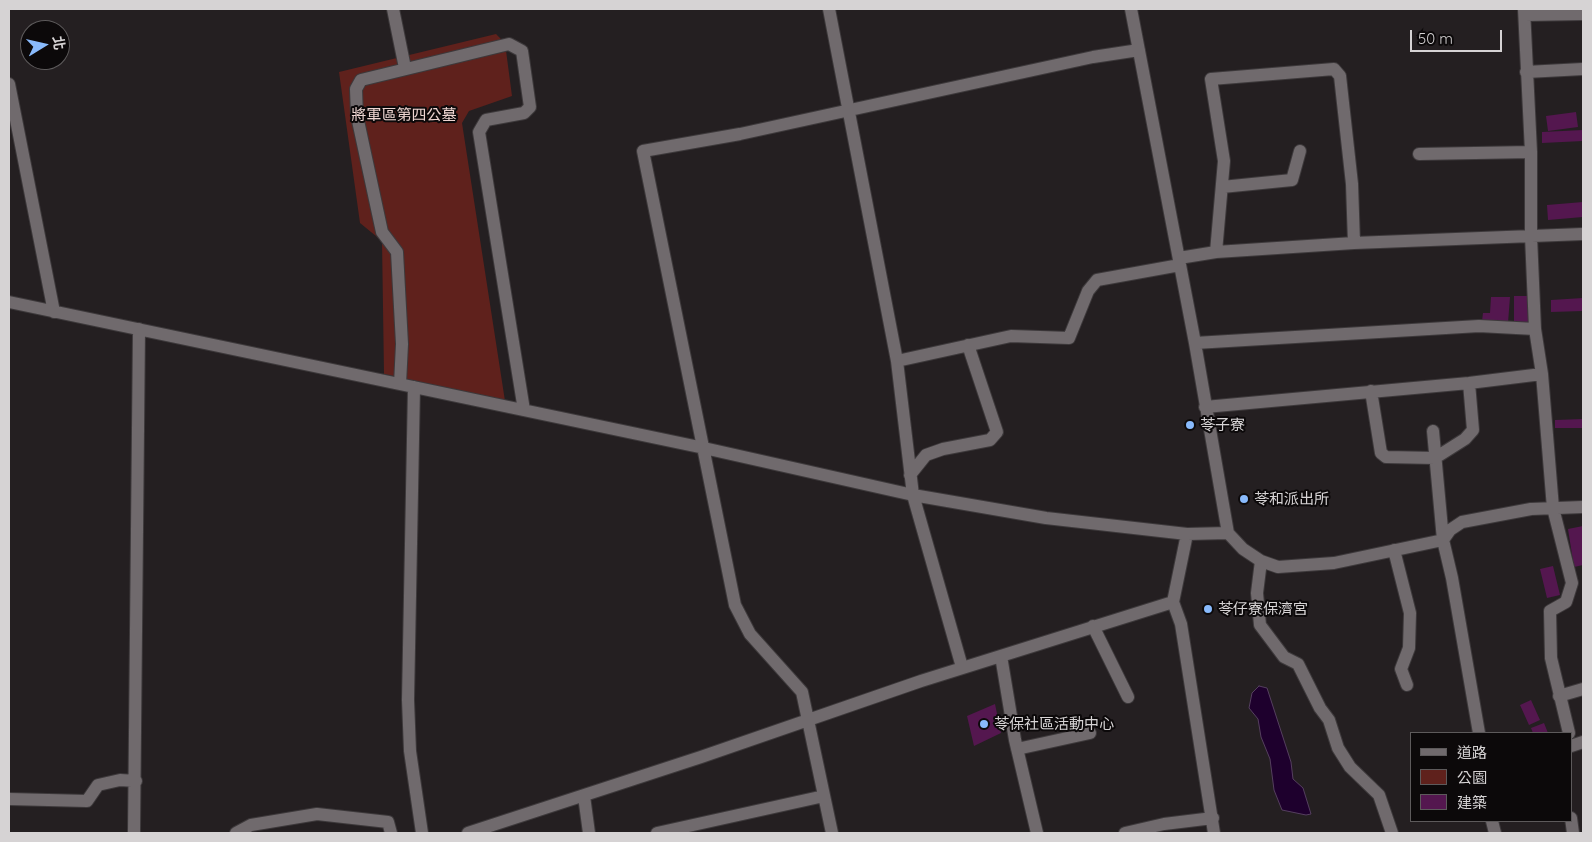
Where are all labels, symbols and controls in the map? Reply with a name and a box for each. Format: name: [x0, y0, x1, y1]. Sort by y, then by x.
north arrow: [20, 20, 70, 70]
scale bar: [1412, 20, 1504, 52]
text: 50 m: [1418, 29, 1453, 48]
text: 北: [49, 34, 69, 51]
park label: 將軍區第四公墓: [352, 106, 456, 124]
place label: 苓子寮: [1200, 416, 1245, 434]
marker: 苓子寮: [1184, 419, 1196, 431]
place label: 苓和派出所: [1254, 490, 1329, 508]
marker: 苓和派出所: [1238, 493, 1250, 505]
place label: 苓仔寮保濟宮: [1218, 600, 1308, 618]
marker: 苓仔寮保濟宮: [1202, 603, 1214, 615]
place label: 苓保社區活動中心: [994, 715, 1114, 733]
marker: 苓保社區活動中心: [978, 718, 990, 730]
legend: [1410, 732, 1572, 822]
text: 道路: [1457, 743, 1487, 762]
text: 公園: [1457, 768, 1487, 787]
text: 建築: [1457, 793, 1487, 812]

